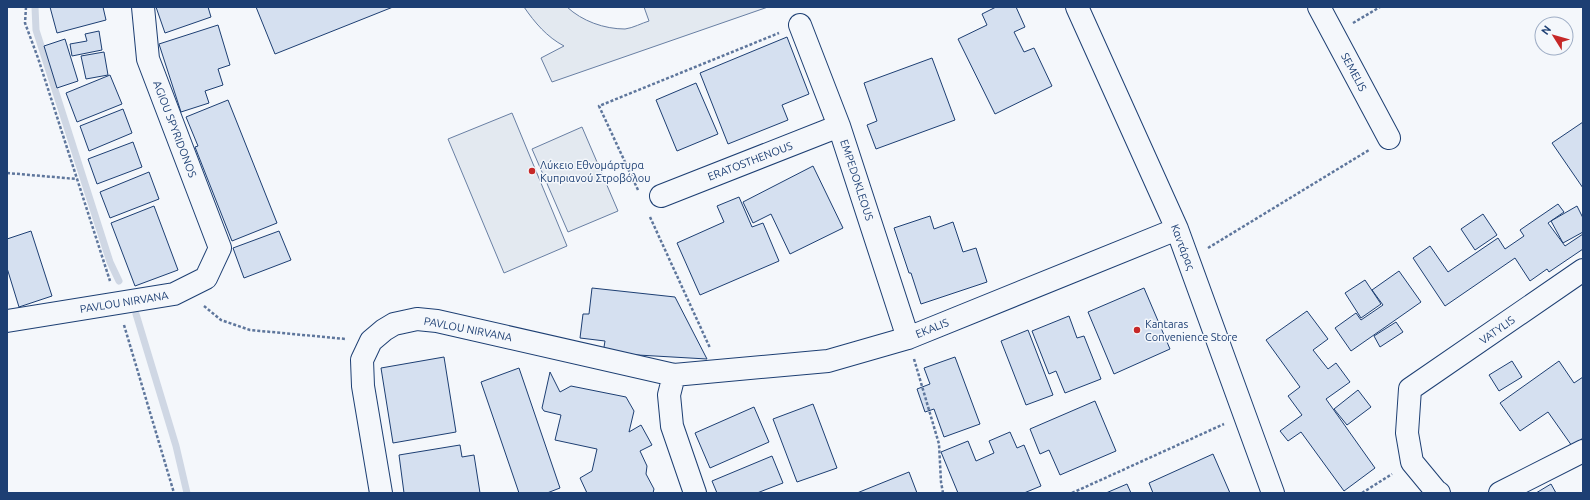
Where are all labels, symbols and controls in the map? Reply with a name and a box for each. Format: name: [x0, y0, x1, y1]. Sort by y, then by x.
north arrow: [1534, 16, 1574, 56]
text: N: [1539, 23, 1553, 37]
street label: SEMELIS: [1339, 51, 1369, 93]
street label: AGIOU SPYRIDONOS: [151, 79, 199, 179]
street label: EMPEDOKLEOUS: [838, 138, 876, 222]
street label: ERATOSTHENOUS: [706, 139, 794, 183]
place label: Λύκειο Εθνομάρτυρα Κυπριανού Στροβόλου: [540, 159, 650, 184]
marker: Λύκειο Εθνομάρτυρα Κυπριανού Στροβόλου: [527, 166, 537, 176]
street label: Καντάρας: [1168, 222, 1197, 272]
street label: PAVLOU NIRVANA: [79, 289, 170, 315]
street label: VATYLIS: [1477, 313, 1517, 346]
street label: PAVLOU NIRVANA: [423, 315, 514, 344]
street label: EKALIS: [914, 316, 950, 340]
place label: Kantaras Convenience Store: [1145, 318, 1238, 343]
marker: Kantaras Convenience Store: [1132, 325, 1142, 335]

